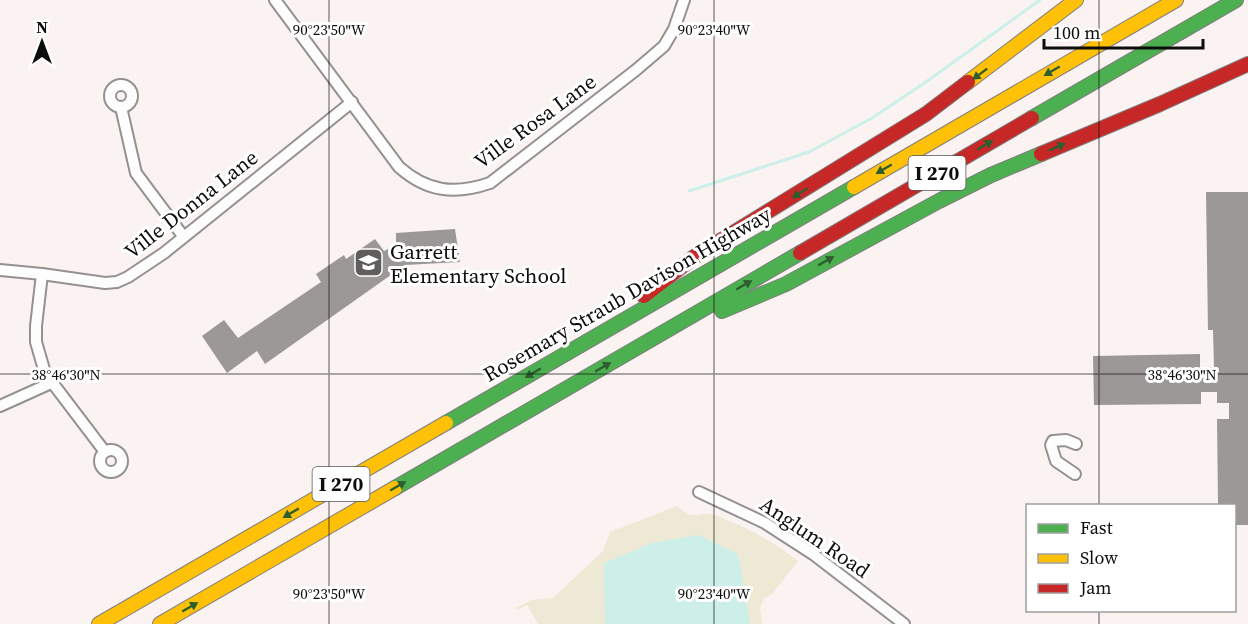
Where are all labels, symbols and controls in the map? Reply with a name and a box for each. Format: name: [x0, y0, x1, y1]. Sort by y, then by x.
north arrow: [12, 12, 72, 72]
scale bar: [1044, 12, 1203, 50]
text: N: [36, 16, 48, 38]
text: 90°23'50"W: [293, 19, 366, 40]
text: 90°23'40"W: [678, 19, 751, 40]
text: 100 m: [1053, 20, 1100, 45]
one-way arrow: [1044, 66, 1060, 77]
street label: Ville Rosa Lane: [468, 67, 602, 175]
one-way arrow: [972, 68, 988, 81]
one-way arrow: [977, 140, 994, 150]
one-way arrow: [1048, 142, 1066, 151]
street label: Ville Donna Lane: [118, 143, 264, 265]
road number: I 270: [908, 156, 966, 190]
one-way arrow: [876, 164, 892, 175]
one-way arrow: [792, 188, 808, 199]
street label: Rosemary Straub Davison Highway: [478, 199, 776, 388]
place label: Garrett Elementary School: [390, 237, 567, 290]
school or university icon: Garrett Elementary School: [353, 247, 385, 279]
one-way arrow: [818, 256, 834, 267]
one-way arrow: [736, 280, 753, 290]
one-way arrow: [595, 362, 611, 373]
text: 38°46'30"N: [31, 364, 101, 385]
text: 38°46'30"N: [1147, 364, 1217, 385]
one-way arrow: [524, 368, 541, 378]
road number: I 270: [312, 467, 370, 501]
one-way arrow: [389, 481, 406, 491]
street label: Anglum Road: [754, 489, 876, 585]
legend: [1026, 504, 1236, 612]
one-way arrow: [282, 508, 299, 518]
text: Fast: [1080, 515, 1113, 540]
text: Slow: [1080, 545, 1118, 570]
text: Jam: [1079, 575, 1112, 600]
text: 90°23'50"W: [293, 583, 366, 604]
text: 90°23'40"W: [678, 583, 751, 604]
one-way arrow: [182, 601, 198, 612]

